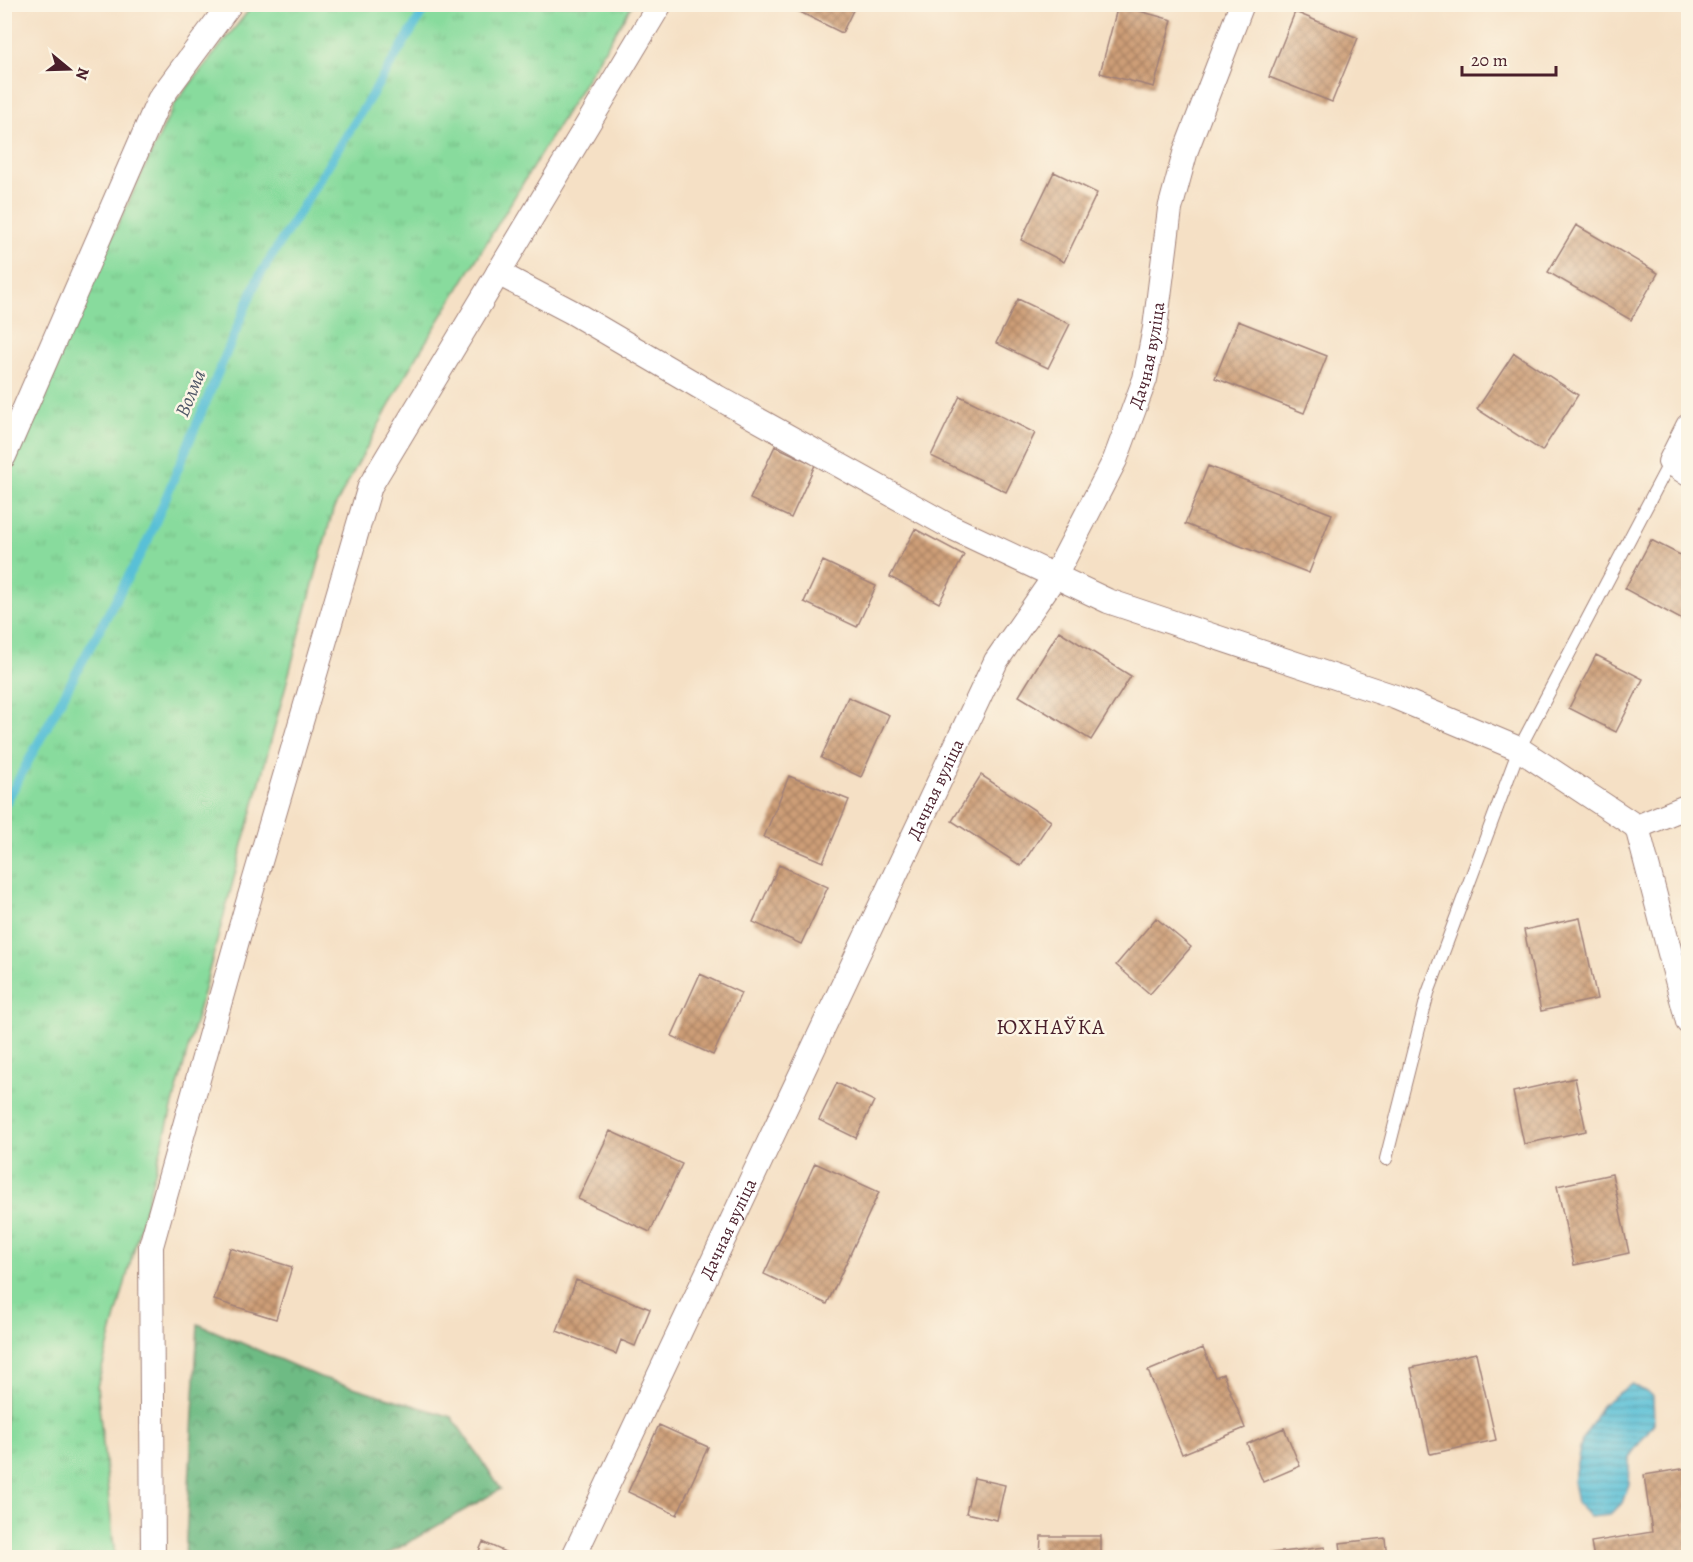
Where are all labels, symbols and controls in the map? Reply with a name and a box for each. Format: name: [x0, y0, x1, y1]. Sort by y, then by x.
north arrow: [39, 39, 99, 99]
scale bar: [1462, 39, 1556, 77]
text: 20 m: [1471, 48, 1508, 72]
text: N: [70, 64, 95, 83]
street label: Дачная вуліца: [1123, 300, 1170, 412]
water label: Волма: [169, 365, 212, 421]
street label: Дачная вуліца: [902, 734, 970, 843]
district label: ЮХНАЎКА: [996, 1013, 1106, 1041]
street label: Дачная вуліца: [694, 1174, 763, 1283]

